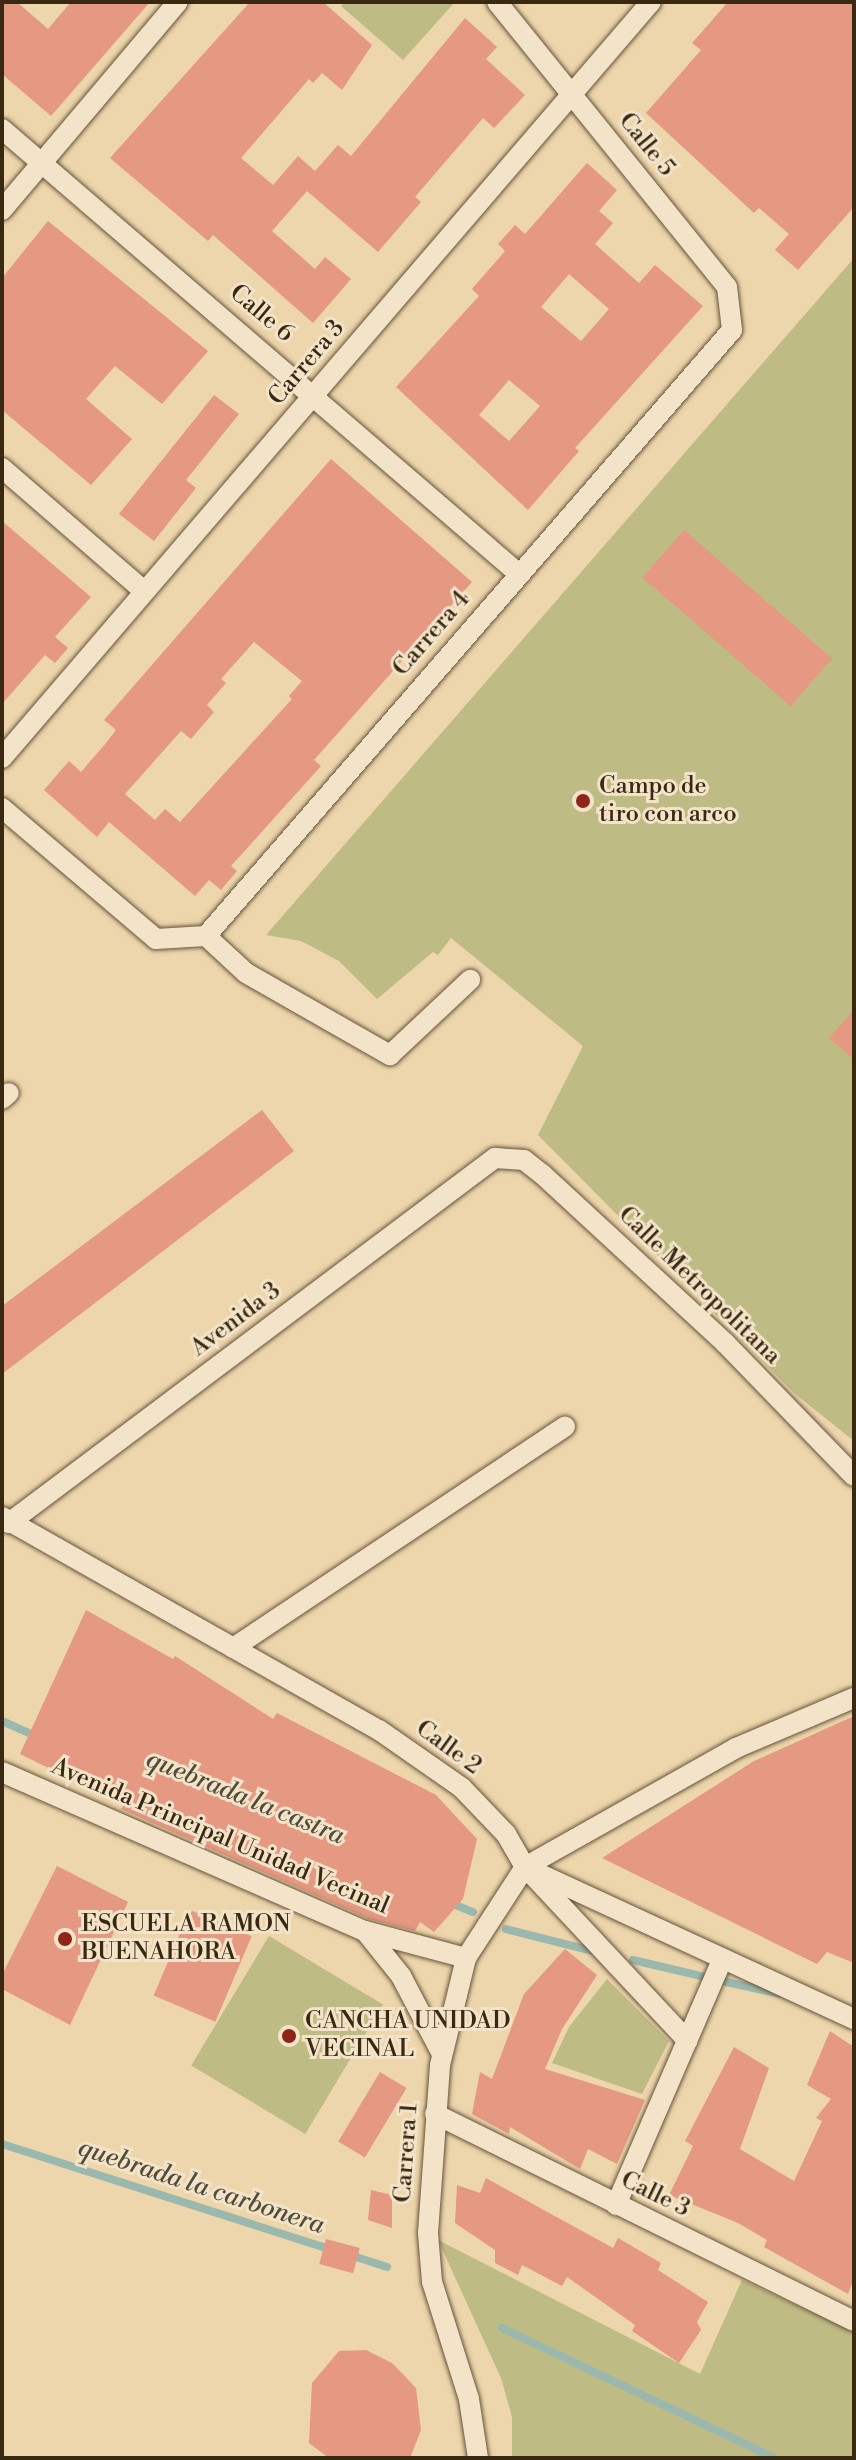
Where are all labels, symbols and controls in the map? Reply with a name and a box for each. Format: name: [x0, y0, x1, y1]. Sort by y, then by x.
street label: Calle 5: [612, 108, 680, 182]
street label: Calle 6: [223, 279, 299, 349]
street label: Carrera 3: [263, 315, 351, 411]
street label: Carrera 4: [387, 586, 477, 682]
place label: Campo de tiro con arco: [599, 773, 737, 829]
marker: Campo de tiro con arco: [574, 792, 592, 810]
street label: Calle Metropolitana: [612, 1201, 786, 1371]
street label: Avenida 3: [185, 1277, 287, 1363]
street label: Calle 2: [410, 1715, 486, 1781]
water label: quebrada la castra: [141, 1744, 349, 1852]
street label: Avenida Principal Unidad Vecinal: [47, 1753, 393, 1921]
place label: ESCUELA RAMON BUENAHORA: [81, 1911, 291, 1967]
marker: ESCUELA RAMON BUENAHORA: [56, 1930, 74, 1948]
place label: CANCHA UNIDAD VECINAL: [305, 2008, 511, 2064]
marker: CANCHA UNIDAD VECINAL: [280, 2027, 298, 2045]
street label: Carrera 1: [389, 2102, 425, 2204]
water label: quebrada la carbonera: [74, 2132, 328, 2242]
street label: Calle 3: [616, 2166, 694, 2224]

